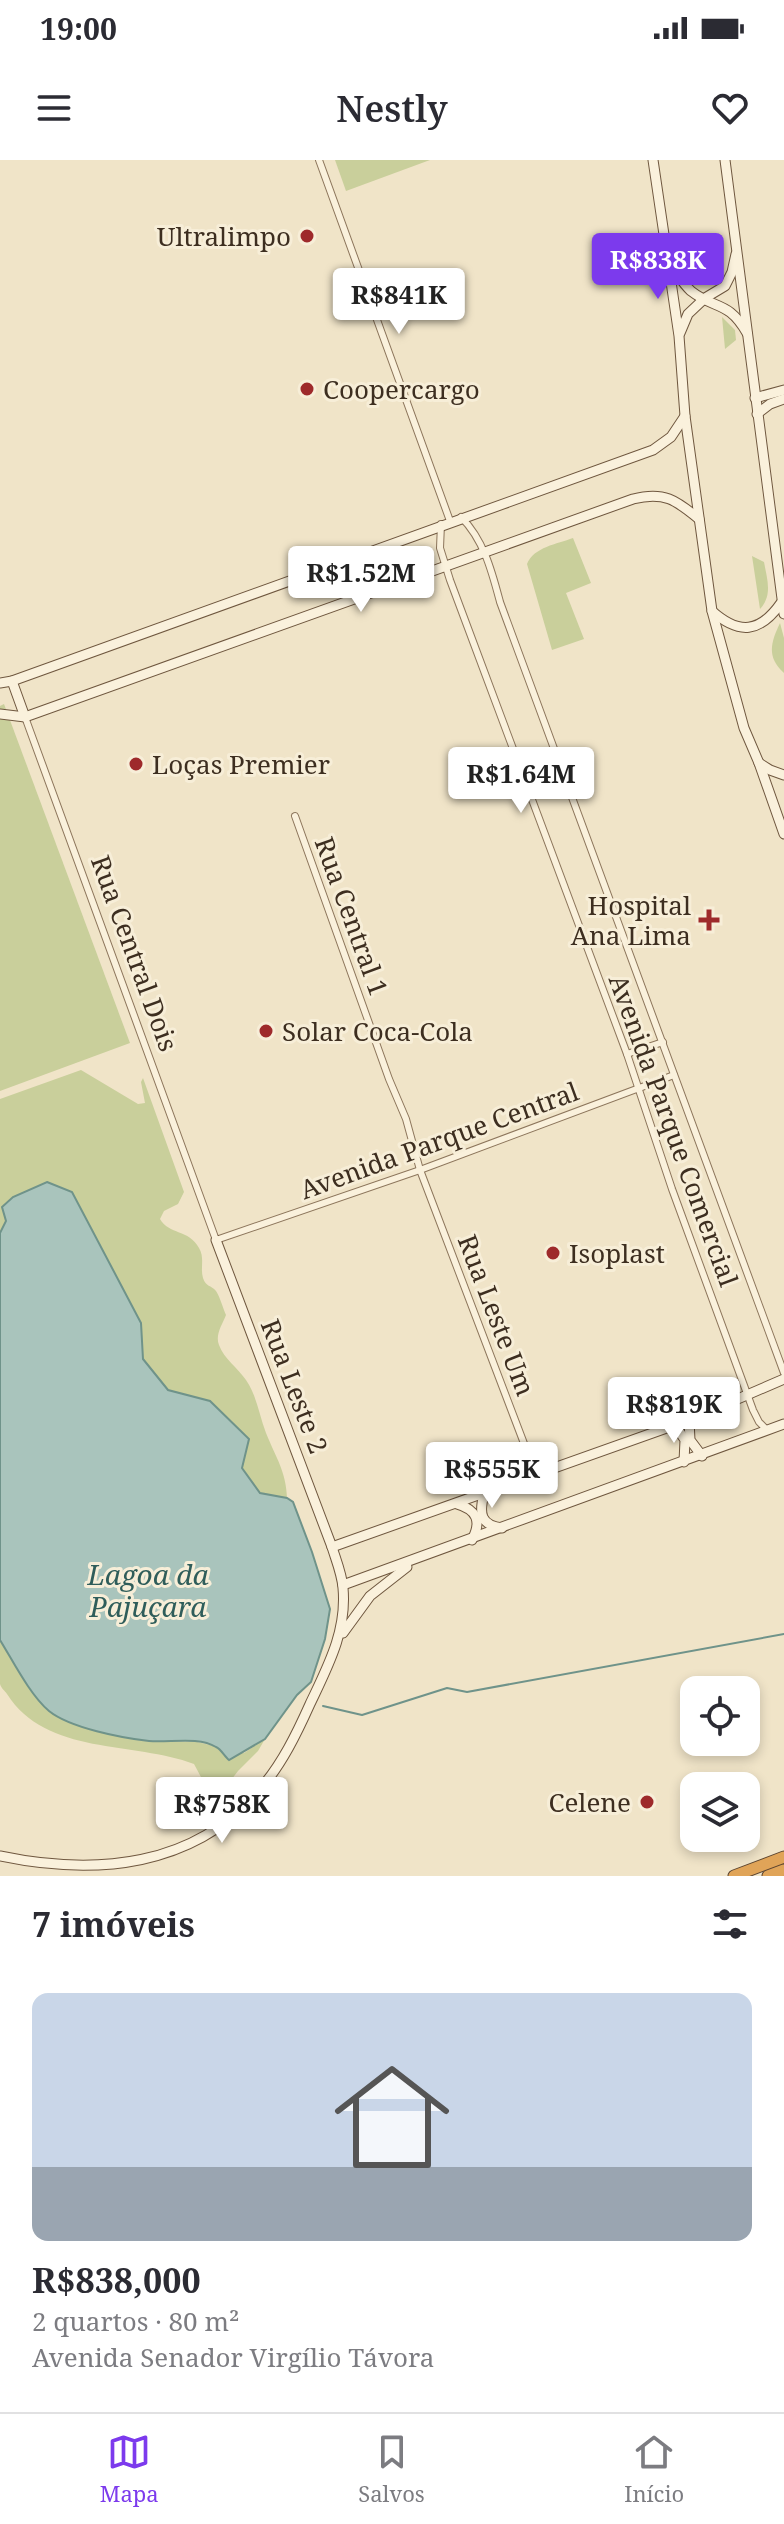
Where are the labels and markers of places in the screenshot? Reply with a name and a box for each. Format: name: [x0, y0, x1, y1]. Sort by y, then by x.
place label: Ultralimpo: [157, 218, 291, 254]
marker: Ultralimpo: [298, 227, 316, 245]
pin: R$838K: [593, 233, 723, 301]
pin: R$841K: [334, 268, 464, 336]
place label: Coopercargo: [323, 371, 480, 407]
marker: Coopercargo: [298, 380, 316, 398]
pin: R$1.52M: [287, 546, 435, 614]
place label: Loças Premier: [152, 746, 330, 782]
pin: R$1.64M: [447, 747, 595, 815]
marker: Loças Premier: [127, 755, 145, 773]
place label: Hospital Ana Lima: [571, 887, 691, 953]
marker: Hospital Ana Lima: [698, 909, 720, 931]
place label: Solar Coca-Cola: [282, 1013, 473, 1049]
marker: Solar Coca-Cola: [257, 1022, 275, 1040]
place label: Isoplast: [569, 1235, 665, 1271]
marker: Isoplast: [544, 1244, 562, 1262]
pin: R$819K: [609, 1377, 739, 1445]
pin: R$555K: [427, 1442, 557, 1510]
pin: R$758K: [157, 1777, 287, 1845]
place label: Celene: [548, 1784, 631, 1820]
marker: Celene: [638, 1793, 656, 1811]

